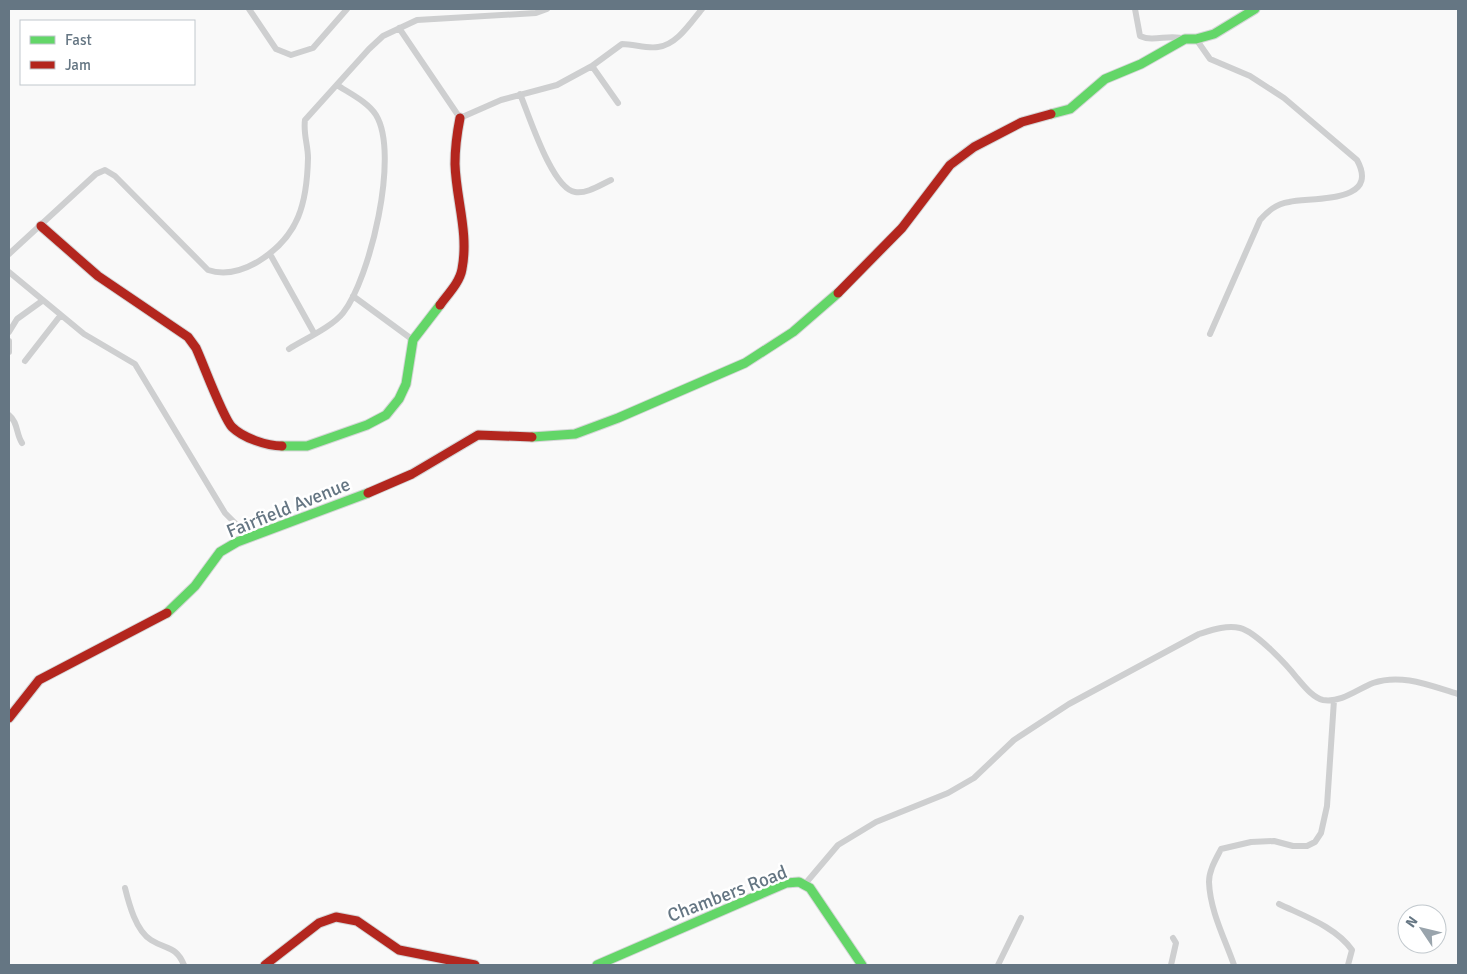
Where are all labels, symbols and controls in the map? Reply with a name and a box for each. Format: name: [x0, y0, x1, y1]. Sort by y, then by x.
legend: [20, 20, 195, 85]
text: Fast: [65, 31, 92, 49]
text: Jam: [65, 56, 91, 74]
street label: Fairfield Avenue: [223, 472, 354, 544]
street label: Chambers Road: [664, 860, 791, 928]
north arrow: [1397, 904, 1447, 954]
text: N: [1402, 913, 1422, 931]

